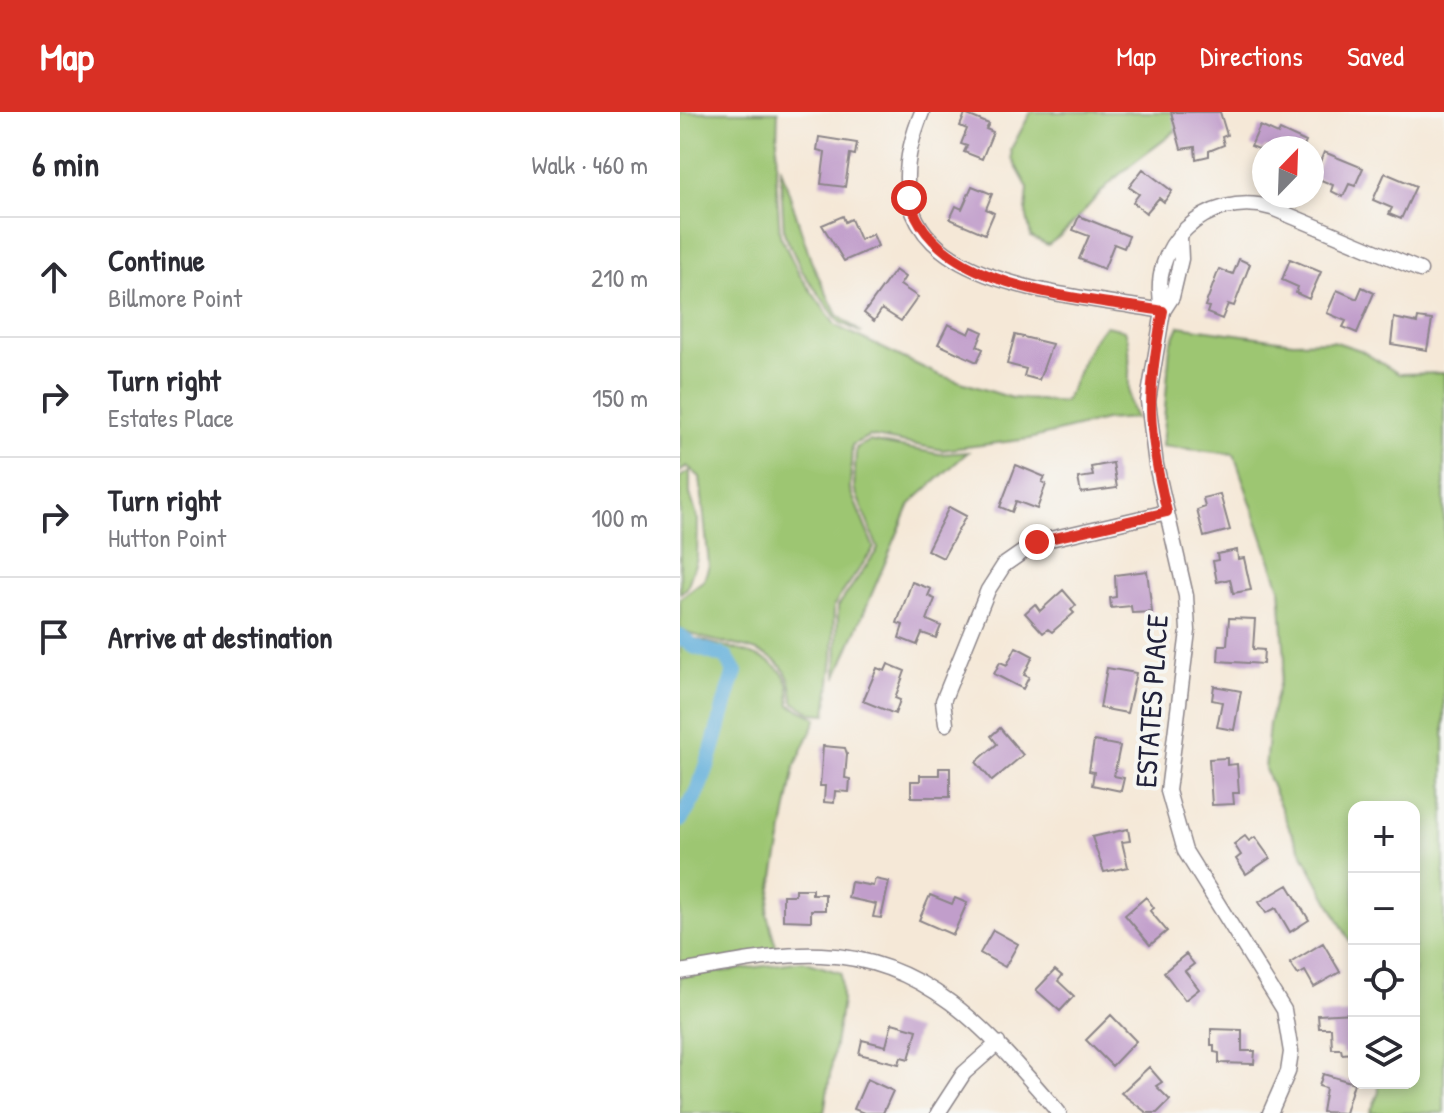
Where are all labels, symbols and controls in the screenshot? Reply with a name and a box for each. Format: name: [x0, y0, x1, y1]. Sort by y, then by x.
text: Map: [40, 30, 94, 82]
text: Map: [1116, 37, 1156, 75]
text: Directions: [1200, 37, 1303, 75]
text: Saved: [1347, 37, 1404, 75]
north arrow: [1252, 136, 1324, 208]
text: 6 min: [32, 141, 100, 187]
text: Walk · 460 m: [531, 147, 648, 182]
route start: [891, 180, 927, 216]
text: Continue: [108, 240, 205, 280]
icon: ahead: [32, 255, 76, 299]
text: 210 m: [591, 260, 648, 295]
text: Billmore Point: [108, 280, 242, 315]
text: Turn right: [108, 360, 221, 400]
icon: right: [32, 375, 76, 419]
text: 150 m: [592, 380, 648, 415]
text: Estates Place: [108, 400, 234, 435]
text: Turn right: [108, 480, 221, 520]
icon: right: [32, 495, 76, 539]
text: 100 m: [592, 500, 648, 535]
text: Hutton Point: [108, 520, 226, 555]
route end: [1019, 524, 1055, 560]
street label: ESTATES PLACE: [1125, 613, 1177, 789]
icon: arrive: [32, 615, 76, 659]
text: Arrive at destination: [108, 617, 333, 657]
map controls: [1348, 801, 1420, 1089]
button: +: [1348, 801, 1420, 873]
button: −: [1348, 873, 1420, 945]
button: locate: [1348, 945, 1420, 1017]
button: layers: [1348, 1017, 1420, 1089]

